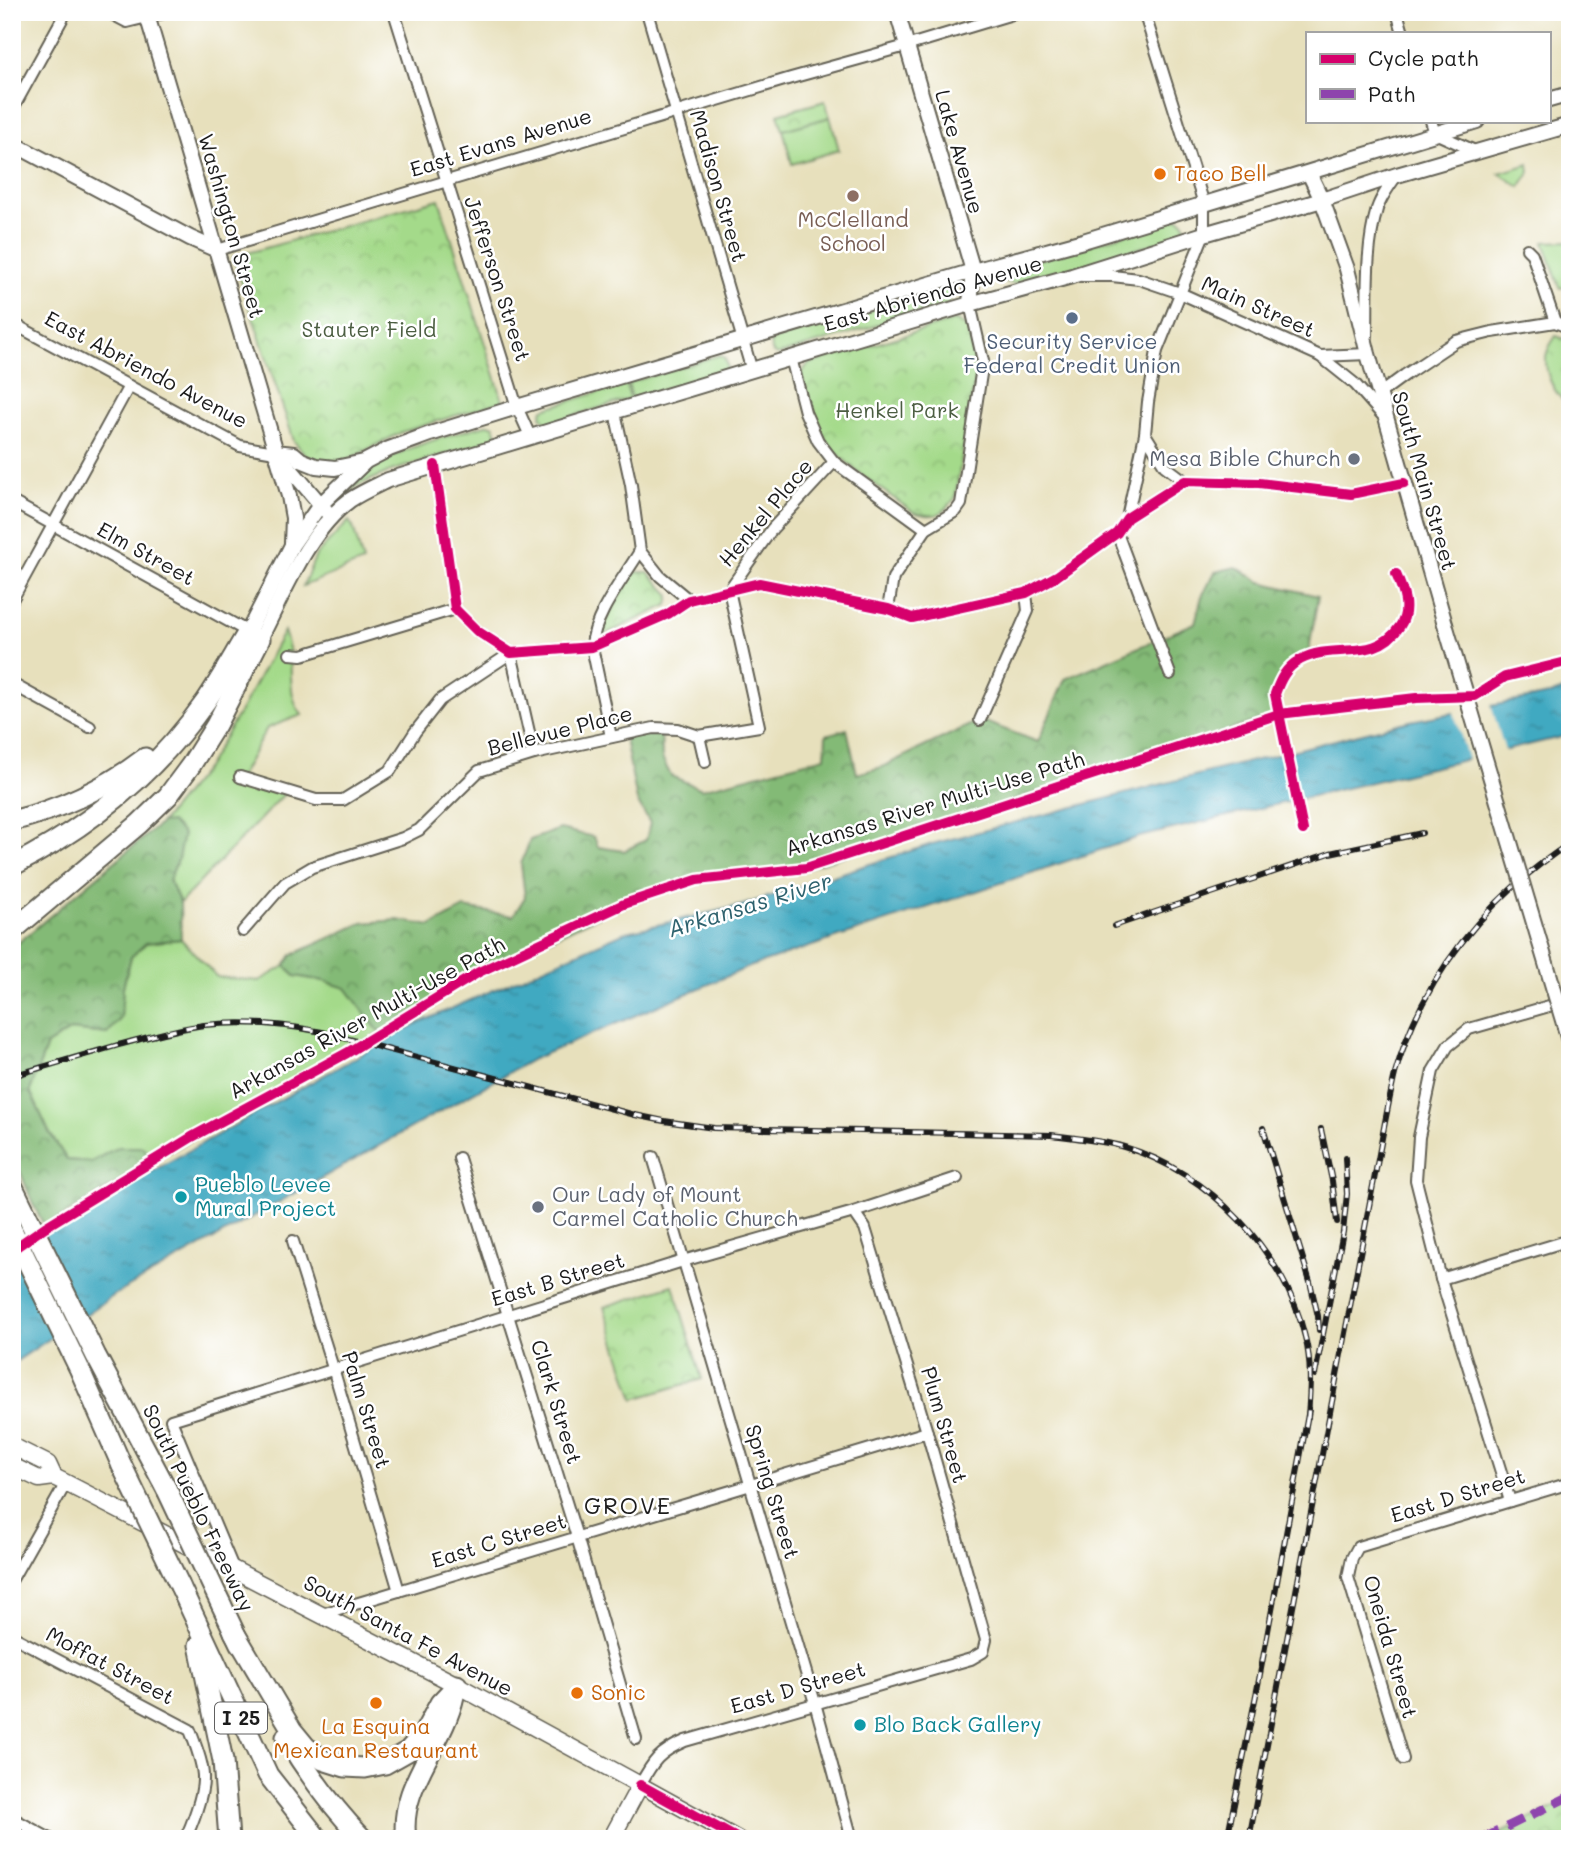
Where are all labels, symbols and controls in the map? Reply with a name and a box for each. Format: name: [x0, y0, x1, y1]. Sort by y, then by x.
legend: [1306, 32, 1550, 122]
text: Cycle path: [1368, 44, 1478, 71]
text: Path: [1368, 80, 1415, 107]
street label: Lake Avenue: [930, 87, 991, 217]
street label: East Evans Avenue: [406, 101, 595, 182]
street label: Madison Street: [685, 106, 754, 265]
street label: Washington Street: [193, 130, 272, 321]
place label: Taco Bell: [1174, 159, 1267, 186]
marker: Taco Bell: [1152, 166, 1168, 182]
marker: McClelland School: [845, 188, 861, 204]
street label: Jefferson Street: [459, 192, 538, 365]
place label: McClelland School: [798, 205, 908, 256]
street label: East Abriendo Avenue: [820, 248, 1045, 337]
street label: Main Street: [1198, 269, 1320, 343]
street label: East Abriendo Avenue: [41, 304, 253, 434]
marker: Security Service Federal Credit Union: [1064, 310, 1080, 326]
park label: Stauter Field: [302, 315, 436, 342]
place label: Security Service Federal Credit Union: [963, 327, 1181, 378]
street label: South Main Street: [1387, 388, 1464, 573]
park label: Henkel Park: [835, 396, 959, 423]
place label: Mesa Bible Church: [1149, 444, 1340, 471]
marker: Mesa Bible Church: [1346, 451, 1362, 467]
street label: Henkel Place: [712, 453, 818, 571]
street label: Elm Street: [93, 515, 200, 591]
street label: Bellevue Place: [484, 698, 635, 761]
street label: Arkansas River Multi-Use Path: [782, 744, 1087, 861]
water label: Arkansas River: [664, 865, 836, 943]
street label: Arkansas River Multi-Use Path: [224, 929, 509, 1104]
place label: Pueblo Levee Mural Project: [195, 1170, 336, 1221]
place label: Our Lady of Mount Carmel Catholic Church: [552, 1180, 798, 1231]
marker: Pueblo Levee Mural Project: [173, 1189, 189, 1205]
marker: Our Lady of Mount Carmel Catholic Church: [530, 1199, 546, 1215]
street label: East B Street: [488, 1245, 627, 1312]
street label: Clark Street: [526, 1336, 589, 1467]
street label: Palm Street: [337, 1348, 398, 1472]
street label: Plum Street: [916, 1363, 975, 1486]
street label: South Pueblo Freeway: [137, 1399, 261, 1615]
street label: Spring Street: [740, 1421, 807, 1562]
street label: East D Street: [1387, 1461, 1528, 1528]
district label: GROVE: [584, 1490, 672, 1520]
street label: East C Street: [428, 1506, 569, 1573]
street label: South Santa Fe Avenue: [299, 1568, 518, 1701]
street label: Oneida Street: [1358, 1572, 1425, 1721]
street label: Moffat Street: [42, 1620, 179, 1710]
street label: East D Street: [727, 1654, 868, 1719]
place label: Sonic: [591, 1678, 646, 1705]
marker: Sonic: [569, 1685, 585, 1701]
marker: La Esquina Mexican Restaurant: [368, 1695, 384, 1711]
road number: I 25: [215, 1702, 267, 1734]
place label: Blo Back Gallery: [874, 1710, 1042, 1737]
place label: La Esquina Mexican Restaurant: [273, 1712, 479, 1763]
marker: Blo Back Gallery: [852, 1717, 868, 1733]

